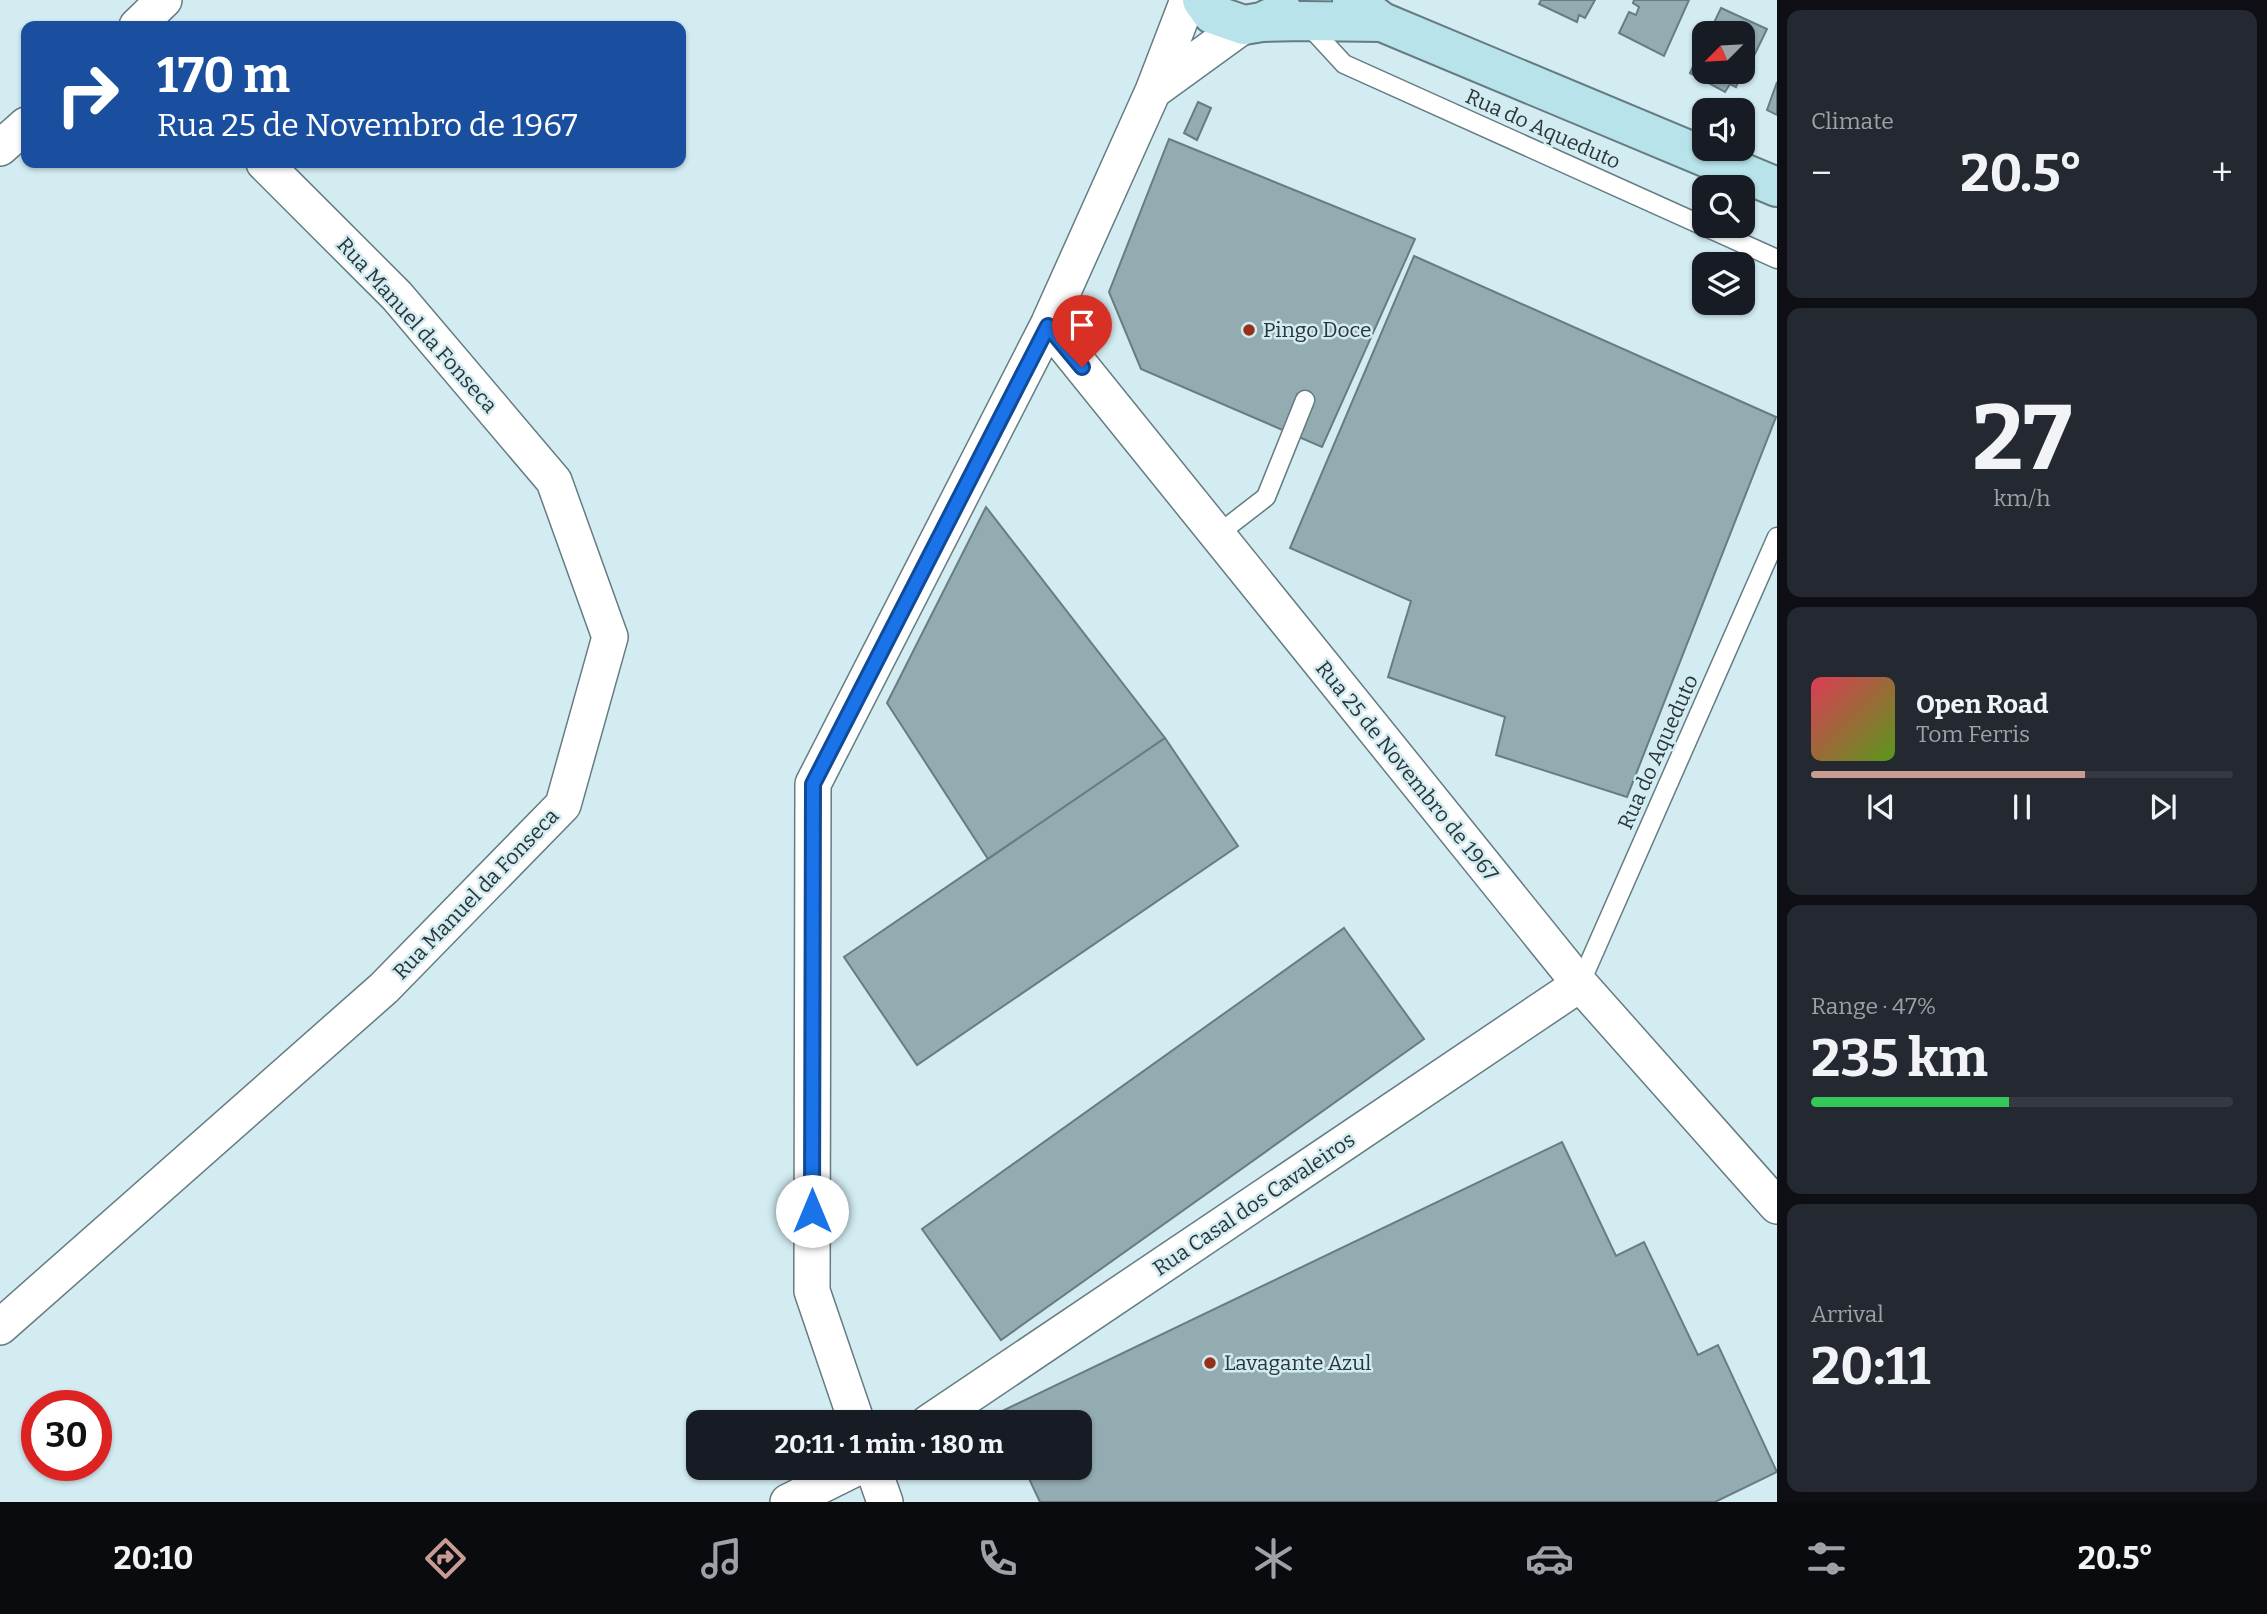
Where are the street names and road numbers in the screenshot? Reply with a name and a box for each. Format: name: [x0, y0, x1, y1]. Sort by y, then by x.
street label: Rua do Aqueduto: [1461, 83, 1625, 175]
street label: Rua Manuel da Fonseca: [331, 232, 503, 419]
street label: Rua 25 de Novembro de 1967: [1310, 656, 1504, 887]
street label: Rua do Aqueduto: [1612, 670, 1704, 834]
street label: Rua Manuel da Fonseca: [388, 803, 565, 985]
street label: Rua Casal dos Cavaleiros: [1148, 1127, 1360, 1281]

